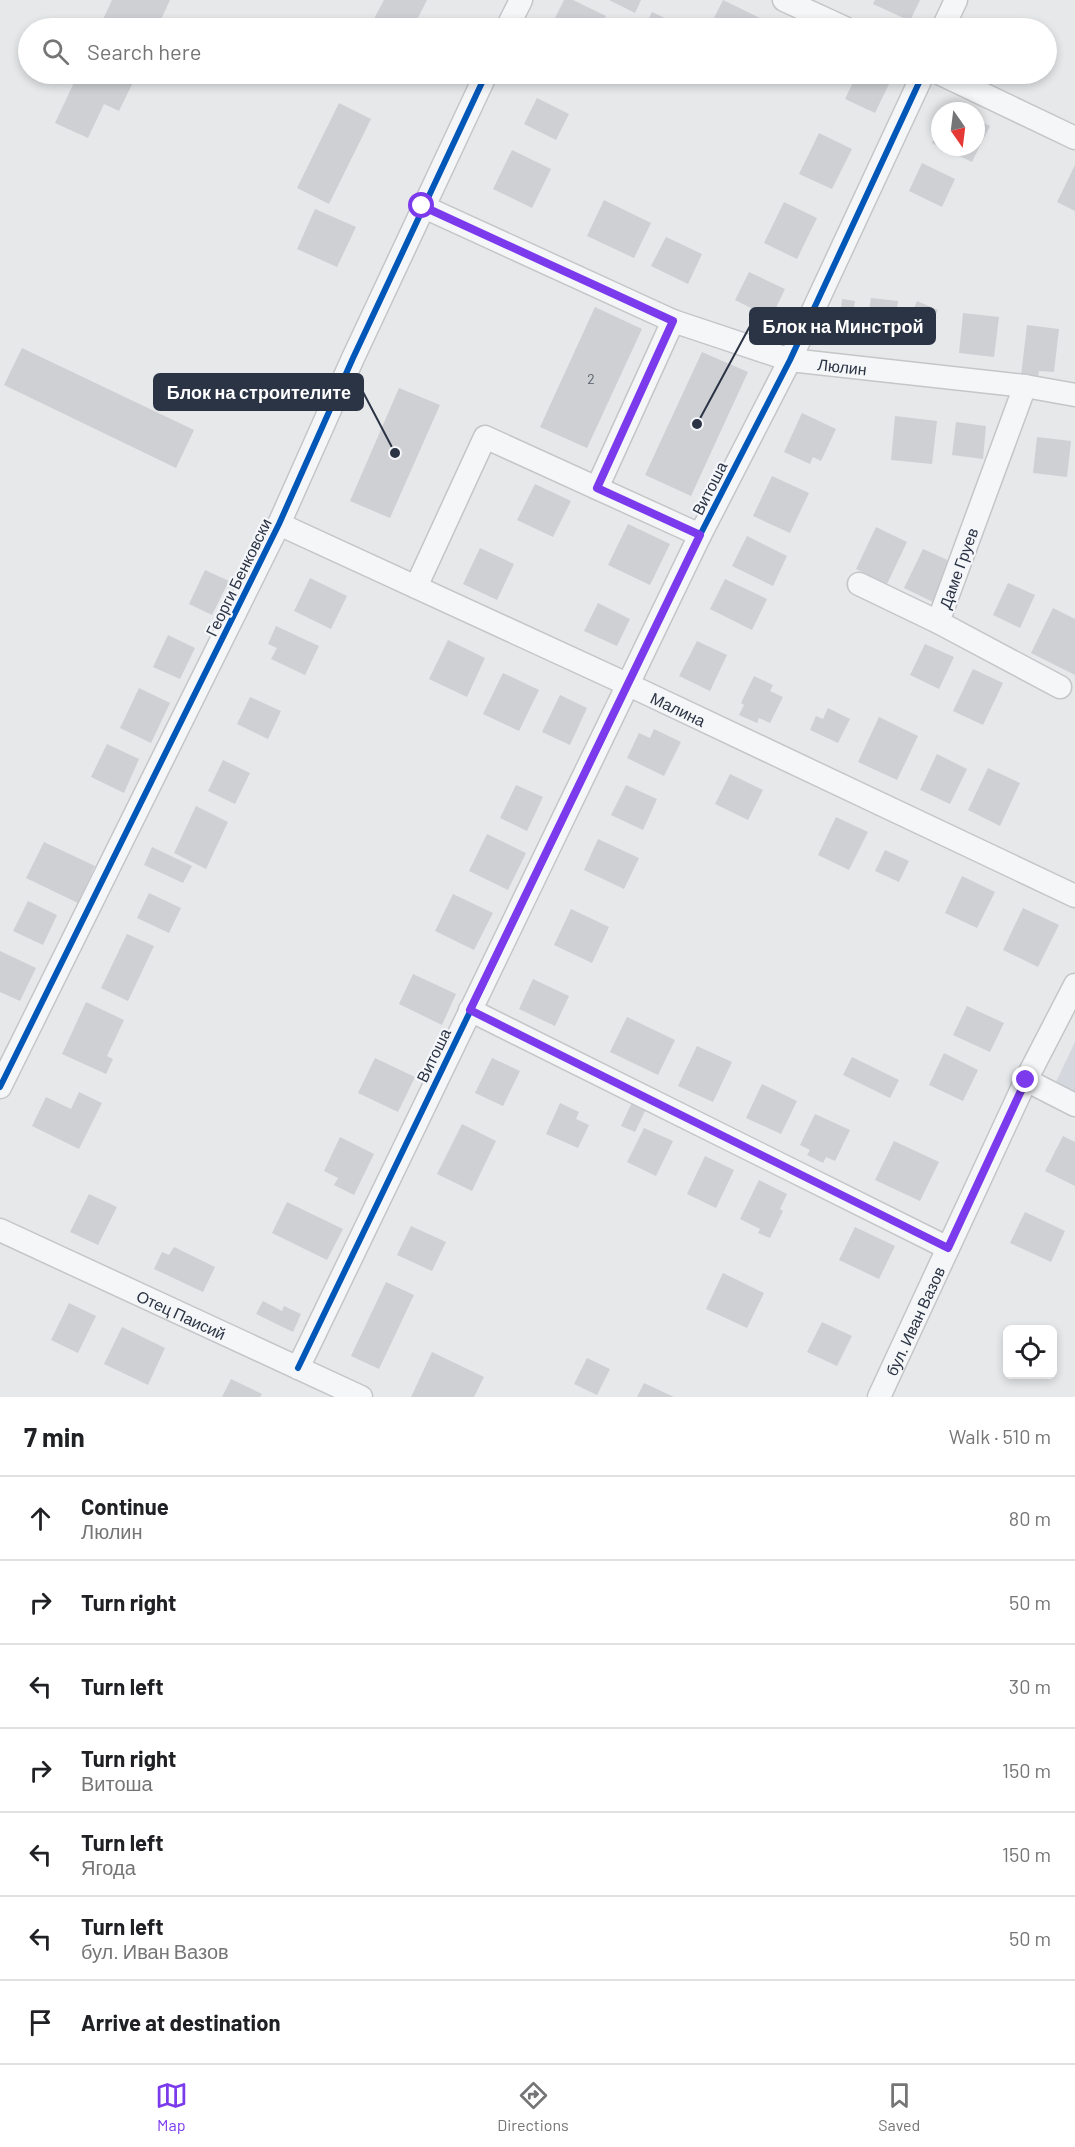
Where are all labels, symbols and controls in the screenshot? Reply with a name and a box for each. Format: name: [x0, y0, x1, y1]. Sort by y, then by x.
search box: [18, 18, 1057, 84]
icon: search: [39, 35, 72, 68]
text: Search here: [87, 38, 201, 64]
north arrow: [931, 102, 985, 156]
route start: [408, 192, 434, 218]
callout: Блок на Минстрой: [750, 308, 935, 344]
text: Блок на Минстрой: [762, 315, 924, 337]
street label: Люлин: [817, 354, 868, 378]
house number: 2: [587, 370, 595, 387]
callout: Блок на строителите: [154, 374, 363, 410]
text: Блок на строителите: [167, 381, 351, 403]
street label: Витоша: [688, 458, 731, 518]
street label: Георги Бенковски: [201, 515, 275, 639]
street label: Даме Груев: [935, 525, 981, 611]
street label: Малина: [648, 687, 709, 730]
street label: Витоша: [412, 1025, 454, 1085]
route end: [1012, 1066, 1038, 1092]
street label: бул. Иван Вазов: [881, 1263, 948, 1378]
street label: Отец Паисий: [134, 1285, 229, 1343]
map controls: [1003, 1325, 1057, 1379]
button: locate: [1003, 1325, 1057, 1379]
text: 7 min: [24, 1421, 85, 1452]
text: Walk · 510 m: [949, 1424, 1051, 1448]
text: Continue: [81, 1493, 169, 1519]
icon: ahead: [24, 1502, 57, 1535]
text: 80 m: [1009, 1506, 1051, 1530]
text: Люлин: [81, 1519, 143, 1543]
icon: right: [24, 1586, 57, 1619]
text: Turn right: [81, 1589, 176, 1615]
text: 50 m: [1009, 1590, 1051, 1614]
icon: left: [24, 1670, 57, 1703]
text: Turn left: [81, 1673, 164, 1699]
text: 30 m: [1009, 1674, 1051, 1698]
text: Turn right: [81, 1745, 176, 1771]
icon: right: [24, 1754, 57, 1787]
text: 150 m: [1002, 1758, 1051, 1782]
text: Витоша: [81, 1771, 153, 1795]
text: Turn left: [81, 1829, 164, 1855]
icon: left: [24, 1838, 57, 1871]
text: 150 m: [1002, 1842, 1051, 1866]
text: Ягода: [81, 1855, 136, 1879]
text: Turn left: [81, 1913, 164, 1939]
icon: left: [24, 1922, 57, 1955]
text: 50 m: [1009, 1926, 1051, 1950]
text: бул. Иван Вазов: [81, 1939, 229, 1963]
icon: arrive: [24, 2006, 57, 2039]
text: Arrive at destination: [81, 2009, 280, 2035]
tab: Map: [155, 2079, 188, 2134]
tab: Directions: [497, 2079, 569, 2134]
tab: Saved: [878, 2079, 920, 2134]

